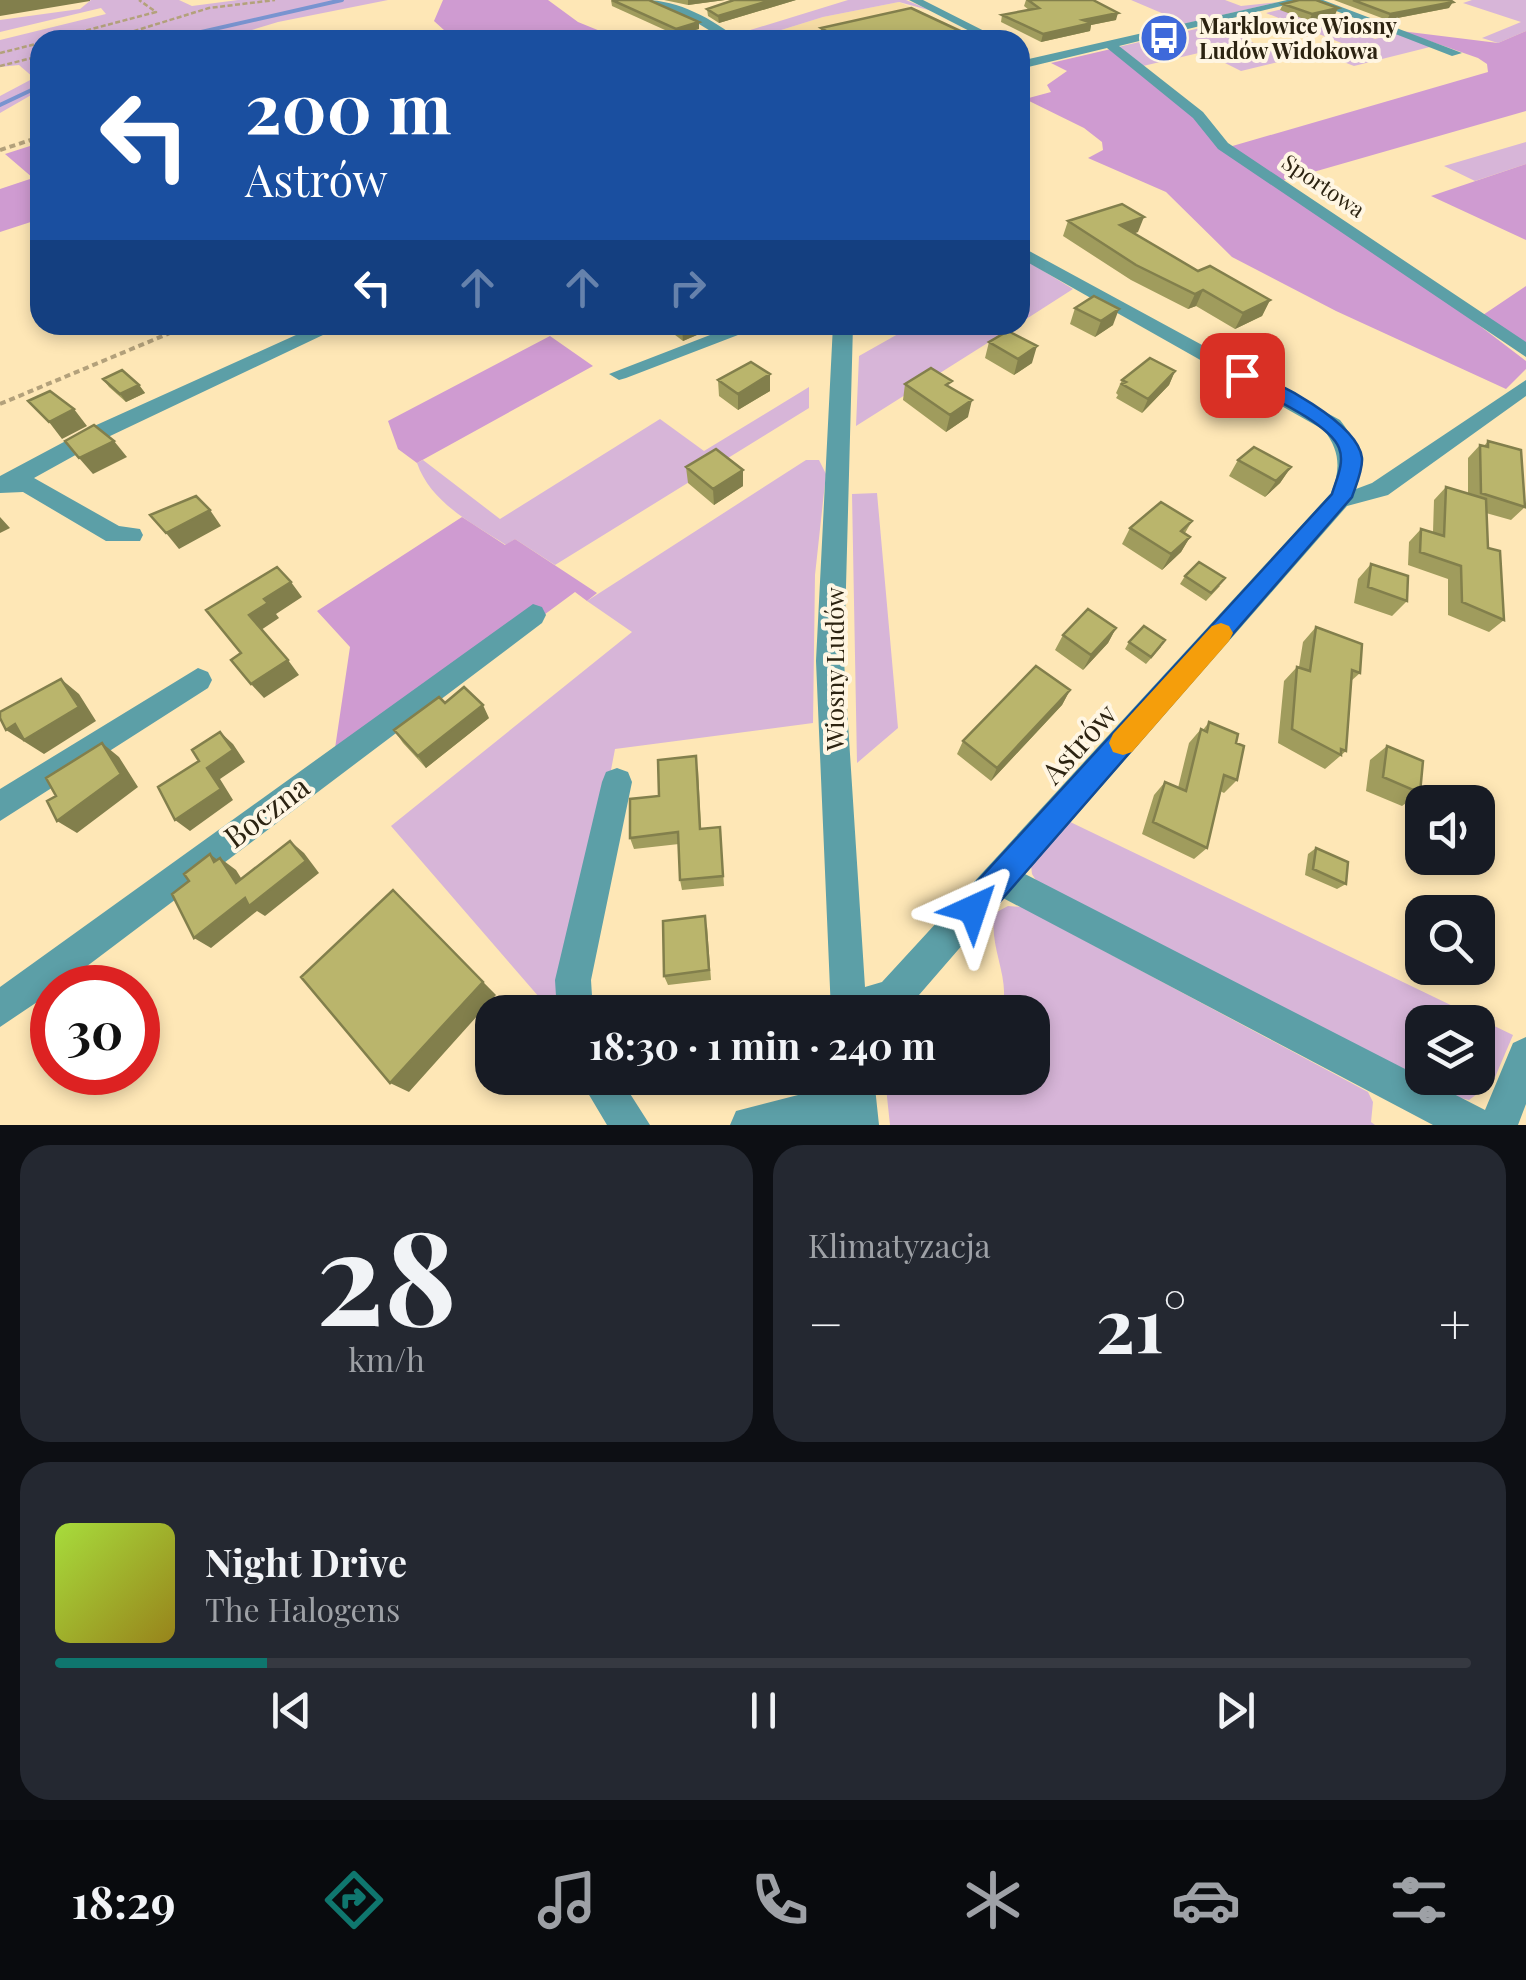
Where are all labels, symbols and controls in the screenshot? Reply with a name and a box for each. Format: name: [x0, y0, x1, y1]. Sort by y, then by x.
place label: Marklowice Wiosny Ludów Widokowa: [1199, 10, 1398, 65]
bus stop icon: Marklowice Wiosny Ludów Widokowa: [1138, 12, 1190, 64]
text: 200 m: [245, 58, 452, 152]
icon: left: [80, 70, 210, 200]
street label: Sportowa: [1277, 146, 1371, 224]
text: Astrów: [245, 148, 388, 208]
icon: left: [345, 260, 400, 315]
icon: ahead: [450, 260, 505, 315]
icon: ahead: [555, 260, 610, 315]
icon: right: [660, 260, 715, 315]
pin: [1200, 333, 1285, 418]
icon: arrive: [1215, 348, 1270, 403]
street label: Wiosny Ludów: [817, 586, 850, 752]
street label: Astrów: [1031, 694, 1125, 792]
street label: Boczna: [215, 766, 317, 856]
map controls: [1405, 785, 1495, 1095]
button: sound: [1405, 785, 1495, 875]
position arrow: [921, 857, 1025, 961]
button: search: [1405, 895, 1495, 985]
speed limit sign: 30: [30, 965, 160, 1095]
button: layers: [1405, 1005, 1495, 1095]
text: 18:30 · 1 min · 240 m: [589, 1019, 936, 1070]
text: 28: [316, 1185, 457, 1359]
text: Klimatyzacja: [808, 1223, 991, 1266]
text: 21°: [1096, 1272, 1187, 1372]
text: −: [808, 1285, 844, 1359]
text: +: [1439, 1285, 1471, 1359]
text: km/h: [348, 1337, 425, 1380]
text: Night Drive: [205, 1536, 407, 1587]
text: The Halogens: [205, 1587, 400, 1630]
icon: previous: [264, 1683, 319, 1738]
icon: pause: [736, 1683, 791, 1738]
icon: next: [1208, 1683, 1263, 1738]
icon: directions: [319, 1865, 389, 1935]
icon: music: [532, 1865, 602, 1935]
icon: phone: [745, 1865, 815, 1935]
icon: climate: [958, 1865, 1028, 1935]
icon: car: [1171, 1865, 1241, 1935]
icon: filters: [1384, 1865, 1454, 1935]
text: 18:29: [72, 1870, 176, 1930]

